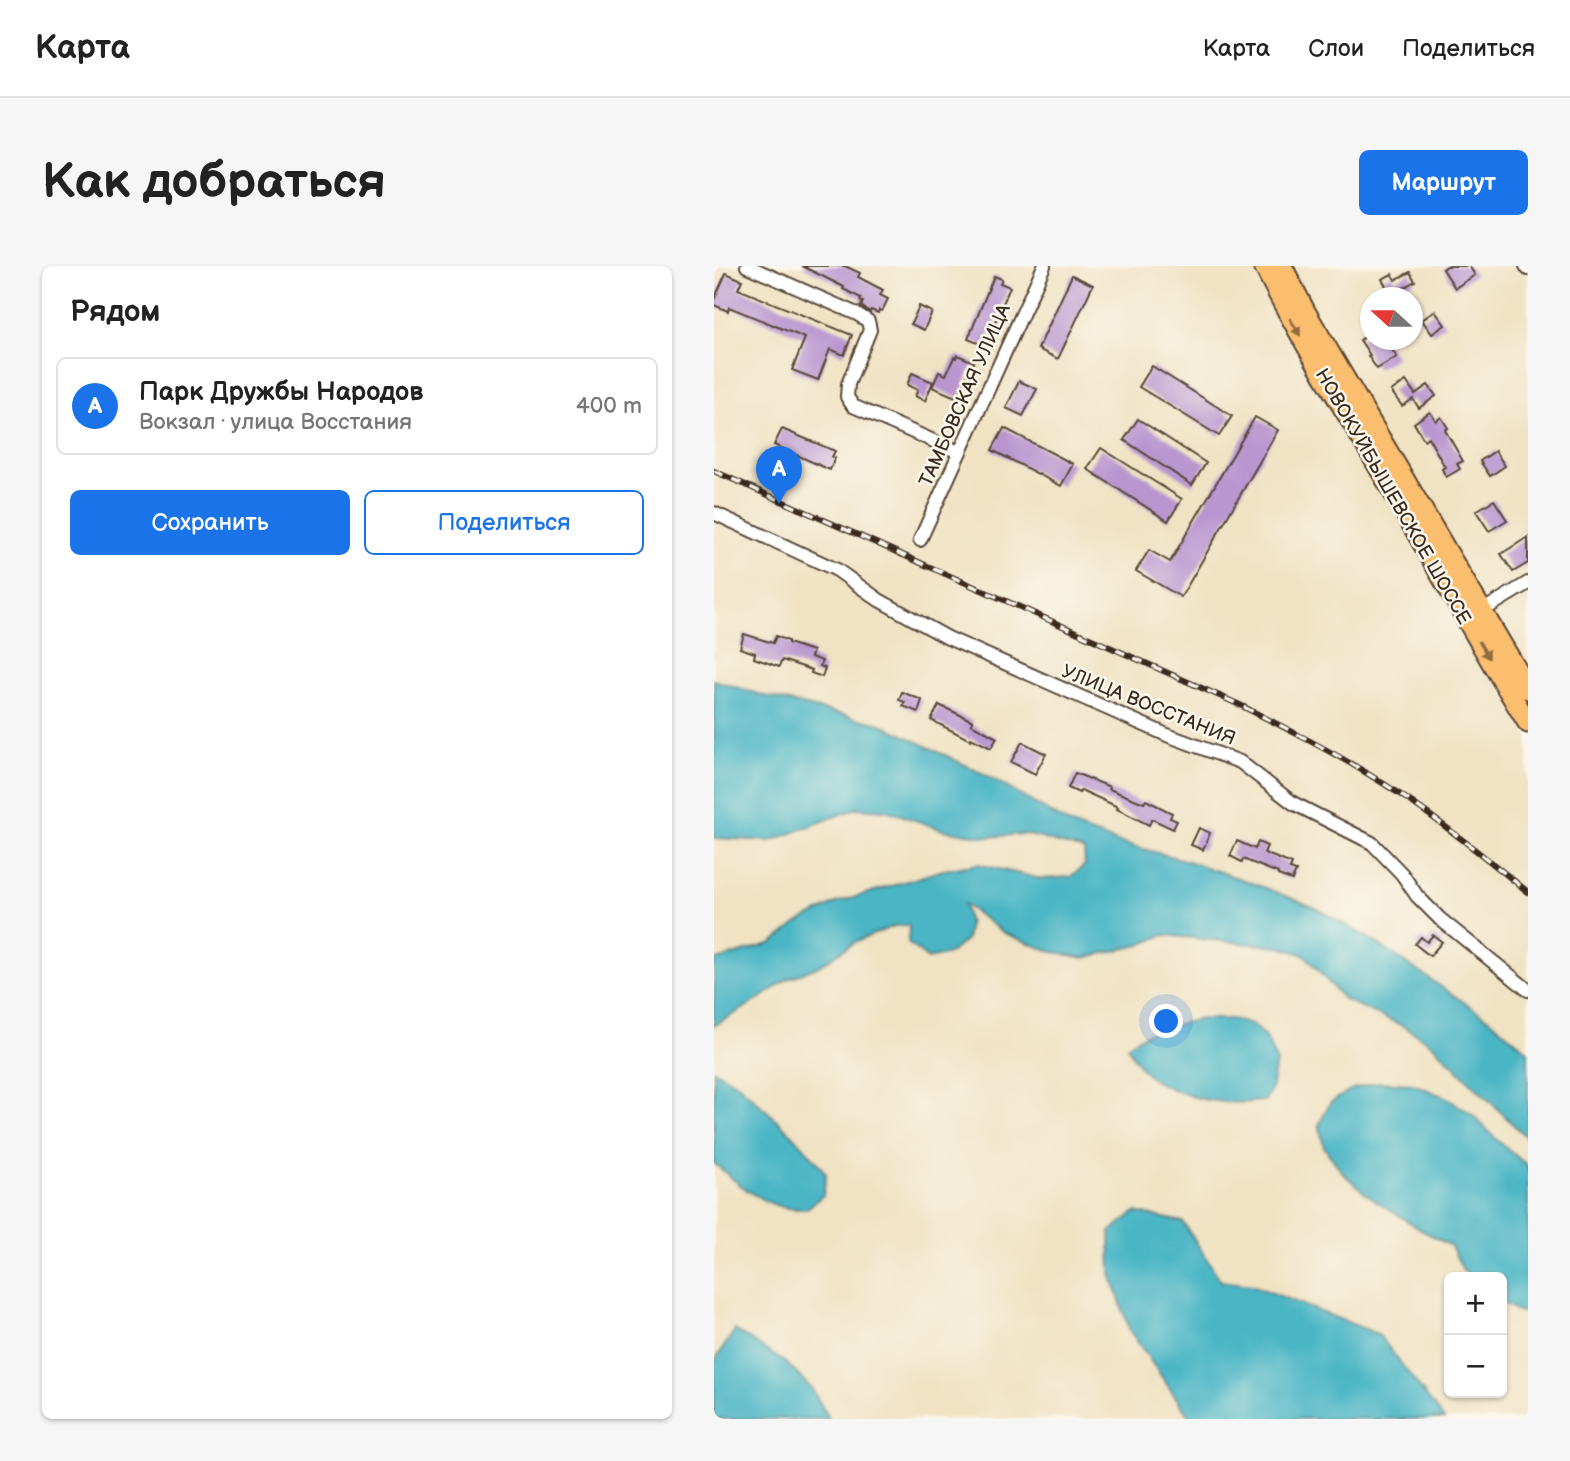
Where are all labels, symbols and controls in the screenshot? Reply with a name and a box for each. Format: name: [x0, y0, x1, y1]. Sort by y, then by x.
text: Карта: [35, 28, 130, 68]
text: Карта: [1203, 34, 1270, 63]
text: Слои: [1308, 34, 1364, 63]
text: Поделиться: [1402, 34, 1535, 63]
button: Маршрут: [1359, 150, 1528, 215]
text: Как добраться: [42, 153, 386, 212]
north arrow: [1360, 287, 1423, 350]
text: Рядом: [70, 294, 160, 330]
street label: ТАМБОВСКАЯ УЛИЦА: [915, 300, 1016, 490]
one-way arrow: [1289, 317, 1301, 336]
street label: НОВОКУЙБЫШЕВСКОЕ ШОССЕ: [1310, 365, 1475, 629]
text: Парк Дружбы Народов: [139, 377, 423, 408]
text: A: [88, 392, 102, 420]
text: 400 m: [576, 392, 642, 420]
text: Вокзал · улица Восстания: [139, 408, 412, 436]
pin: A: [756, 446, 802, 504]
button: Сохранить: [70, 490, 350, 555]
button: Поделиться: [364, 490, 644, 555]
one-way arrow: [1478, 640, 1490, 660]
street label: УЛИЦА ВОССТАНИЯ: [1058, 660, 1239, 751]
your location: [1149, 1004, 1183, 1038]
map controls: [1444, 1272, 1507, 1398]
button: +: [1444, 1272, 1507, 1335]
button: −: [1444, 1335, 1507, 1398]

